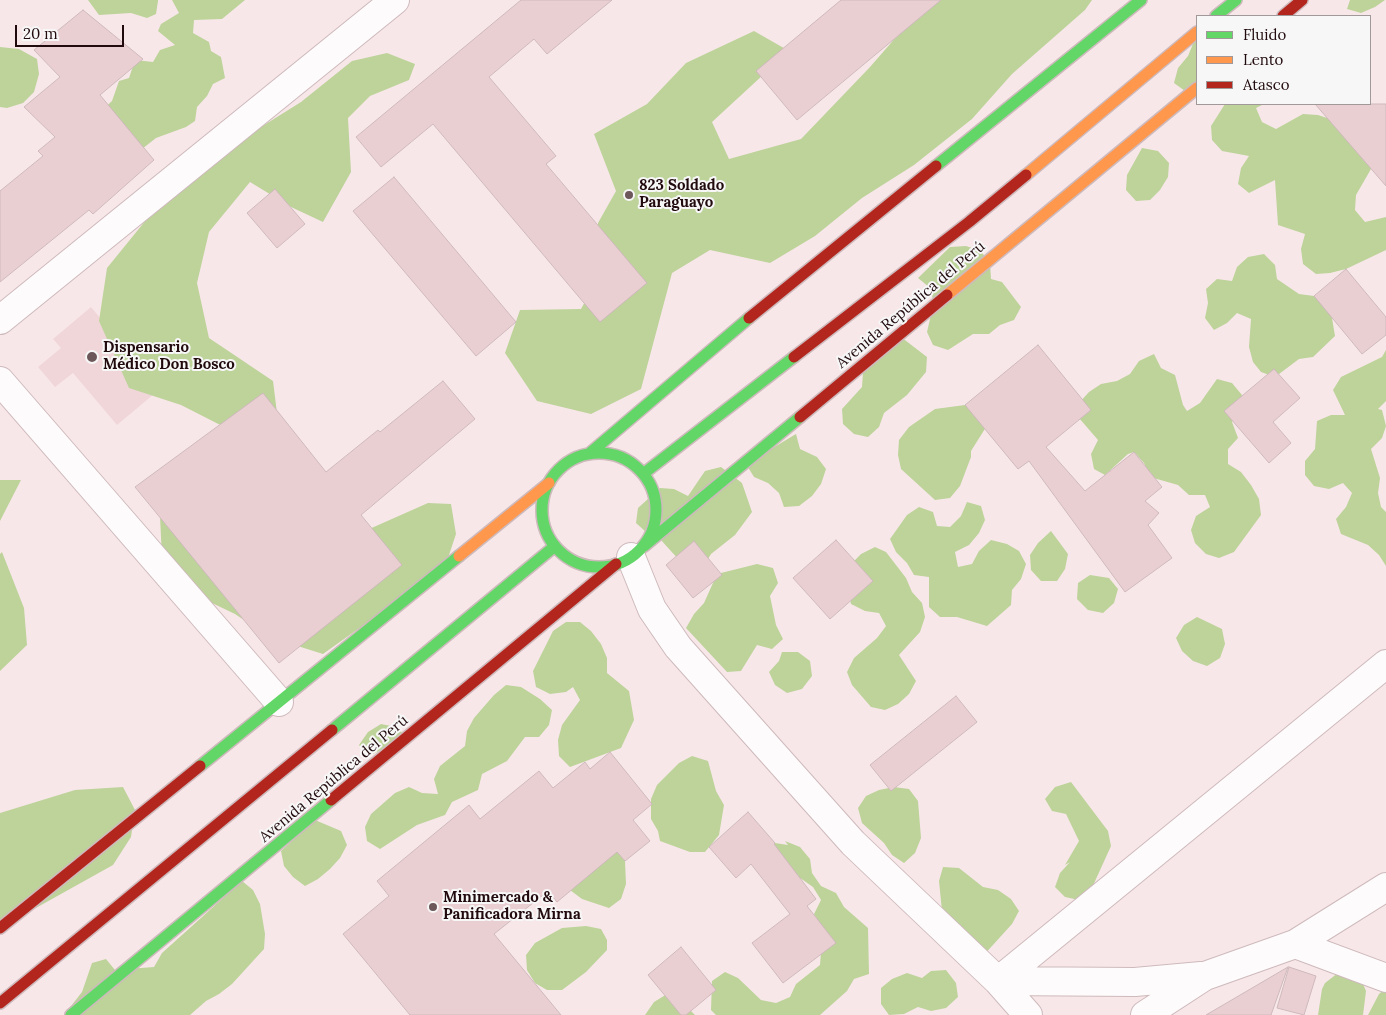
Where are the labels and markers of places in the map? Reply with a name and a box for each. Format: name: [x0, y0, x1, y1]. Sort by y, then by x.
place label: 823 Soldado Paraguayo: [639, 177, 724, 212]
marker: 823 Soldado Paraguayo: [623, 189, 635, 201]
place label: Dispensario Médico Don Bosco: [103, 339, 235, 374]
marker: Dispensario Médico Don Bosco: [85, 350, 99, 364]
place label: Minimercado & Panificadora Mirna: [443, 889, 581, 924]
marker: Minimercado & Panificadora Mirna: [427, 901, 439, 913]

